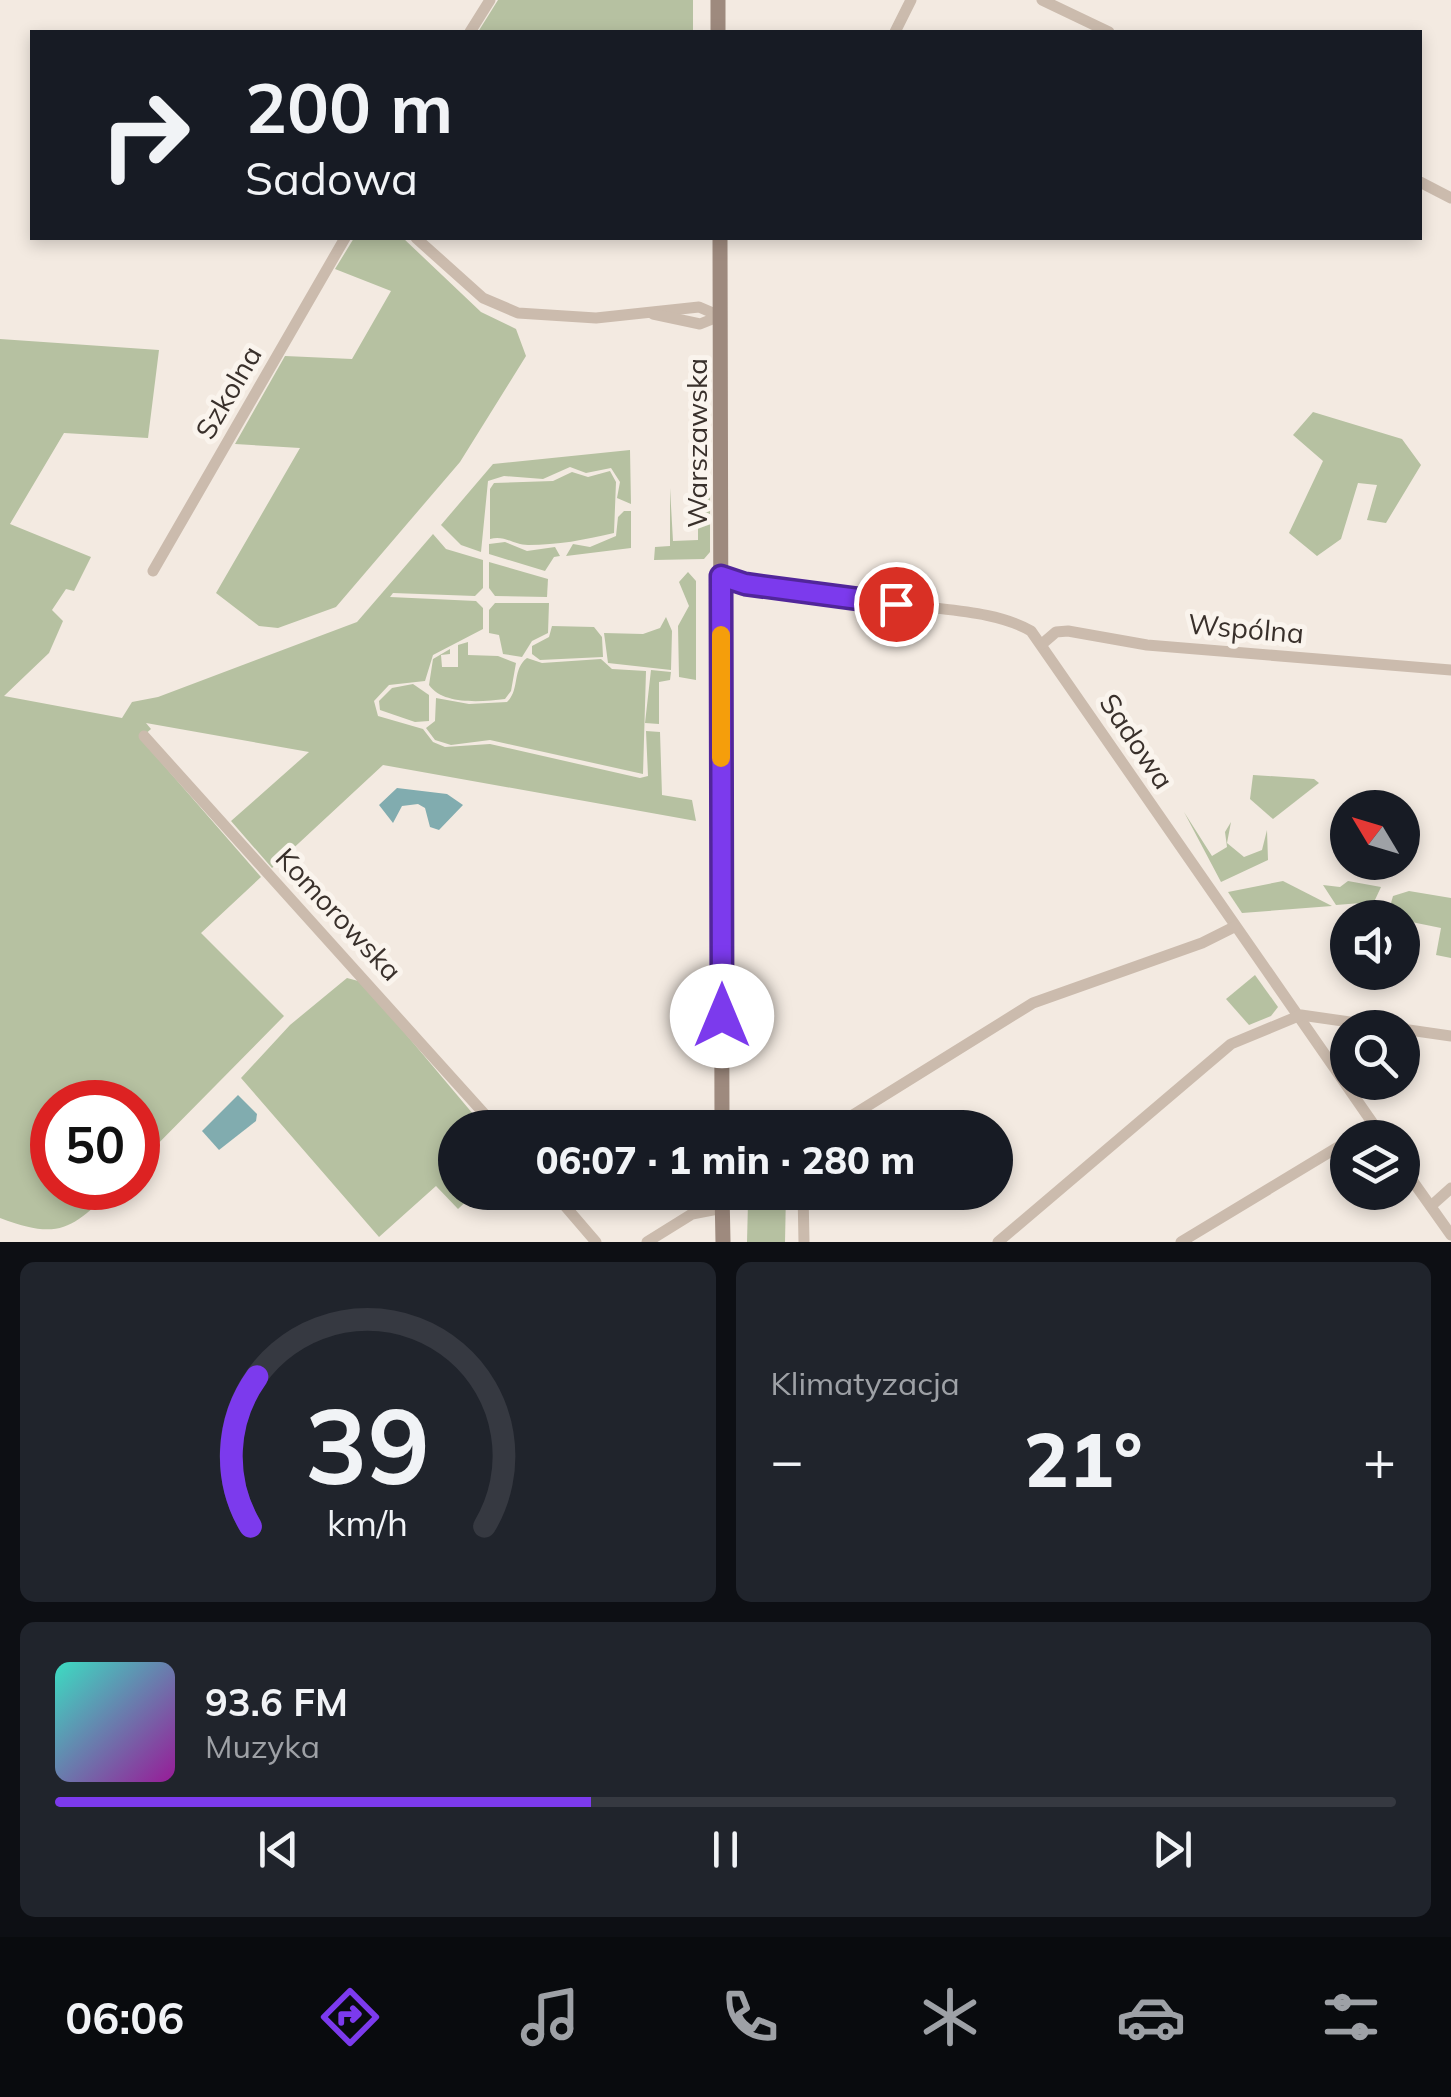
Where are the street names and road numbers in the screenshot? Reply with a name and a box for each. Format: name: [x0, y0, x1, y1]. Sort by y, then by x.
street label: Szkolna: [187, 339, 269, 445]
street label: Warszawska: [679, 358, 714, 528]
street label: Wspólna: [1187, 606, 1305, 650]
street label: Sadowa: [1092, 687, 1182, 795]
street label: Komorowska: [269, 840, 409, 988]

